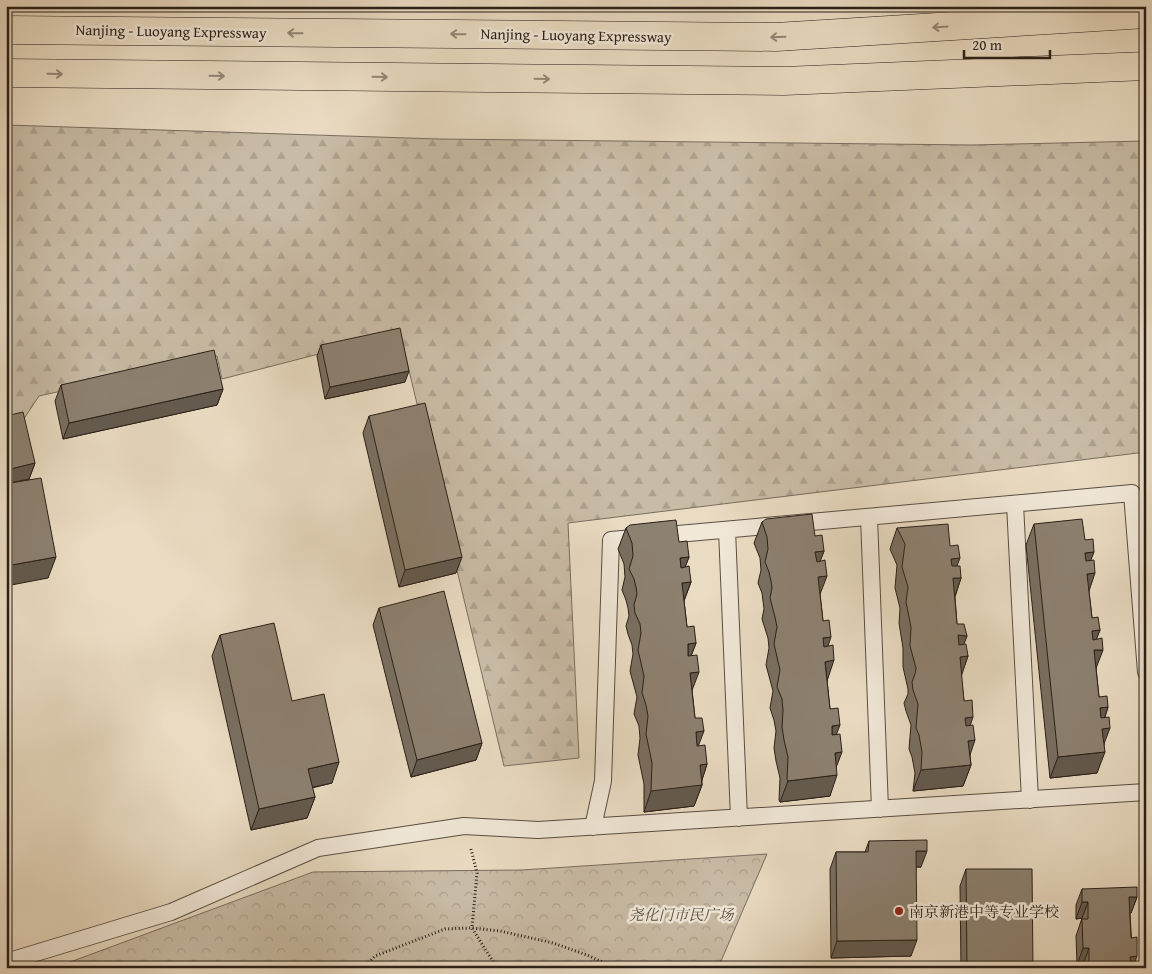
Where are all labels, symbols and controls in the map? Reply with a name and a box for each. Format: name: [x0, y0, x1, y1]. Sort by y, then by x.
street label: Nanjing - Luoyang Expressway: [75, 19, 267, 43]
one-way arrow: [932, 22, 948, 32]
street label: Nanjing - Luoyang Expressway: [480, 23, 672, 47]
one-way arrow: [287, 28, 304, 38]
scale bar: [964, 28, 1051, 60]
one-way arrow: [450, 29, 466, 39]
one-way arrow: [770, 32, 786, 42]
text: 20 m: [972, 34, 1003, 55]
one-way arrow: [46, 69, 63, 79]
one-way arrow: [209, 71, 225, 80]
one-way arrow: [372, 72, 388, 82]
one-way arrow: [534, 74, 550, 84]
place label: 南京新港中等专业学校: [909, 901, 1059, 922]
park label: 尧化门市民广场: [628, 904, 735, 925]
marker: 南京新港中等专业学校: [893, 905, 905, 917]

